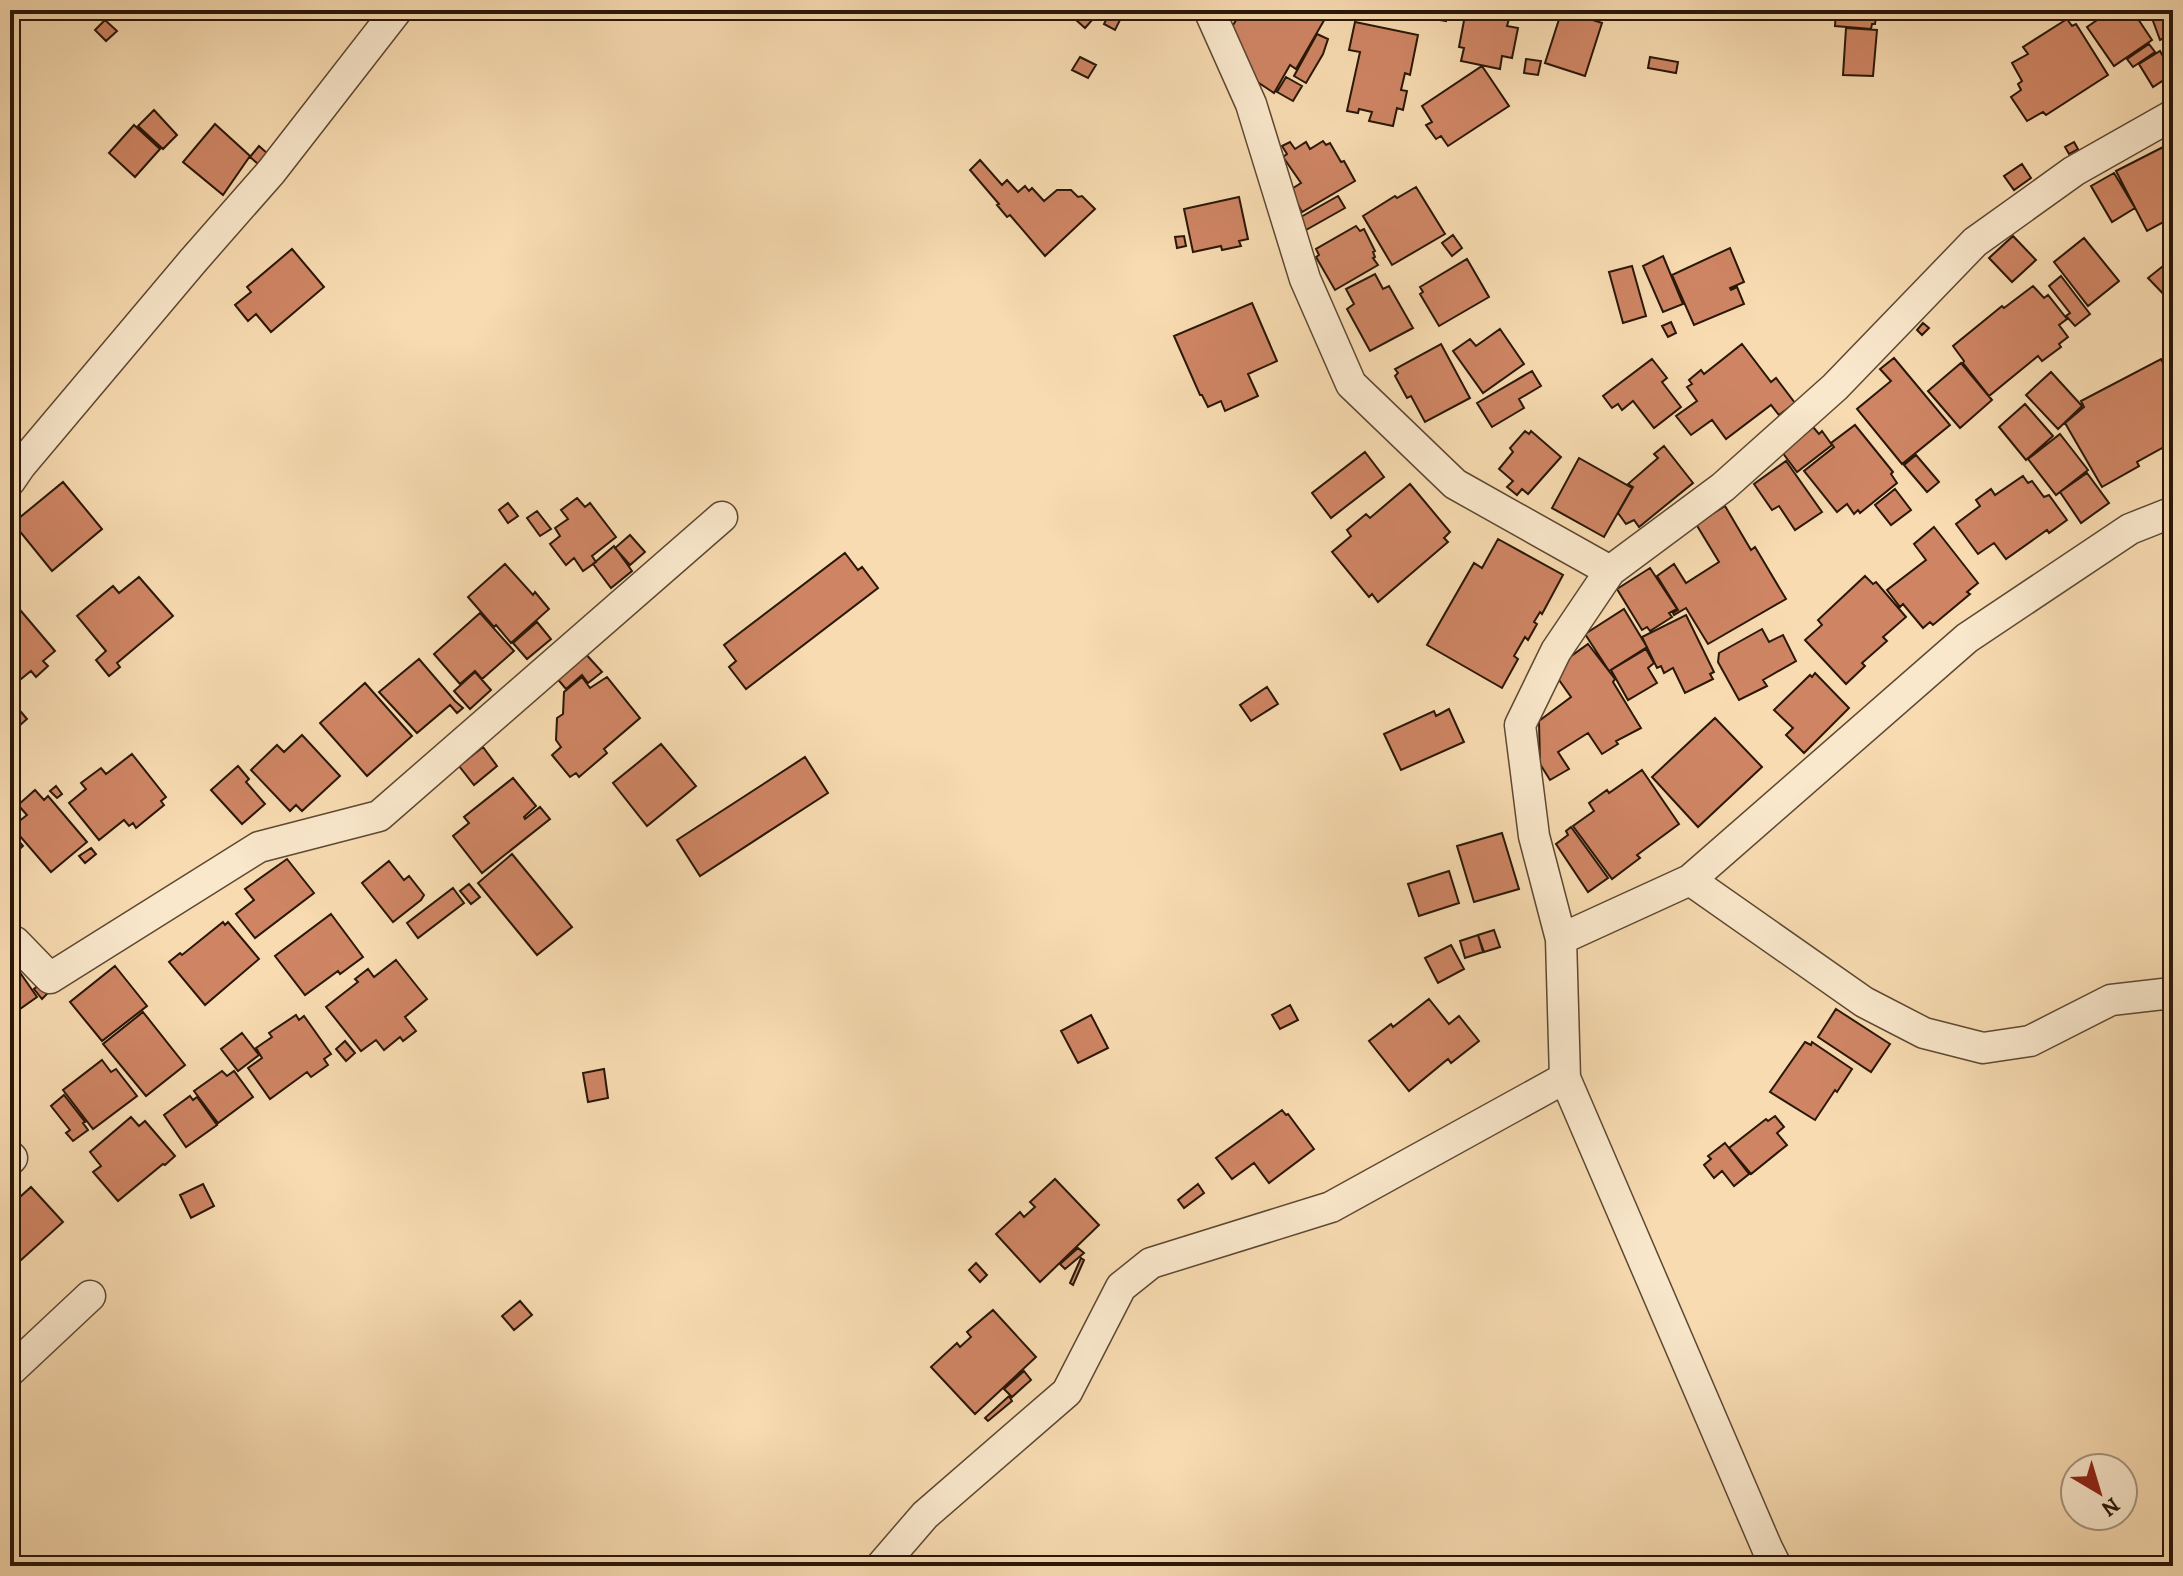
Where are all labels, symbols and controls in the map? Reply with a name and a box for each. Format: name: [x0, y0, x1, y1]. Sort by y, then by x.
north arrow: [2059, 1452, 2139, 1532]
text: N: [2095, 1490, 2126, 1524]

